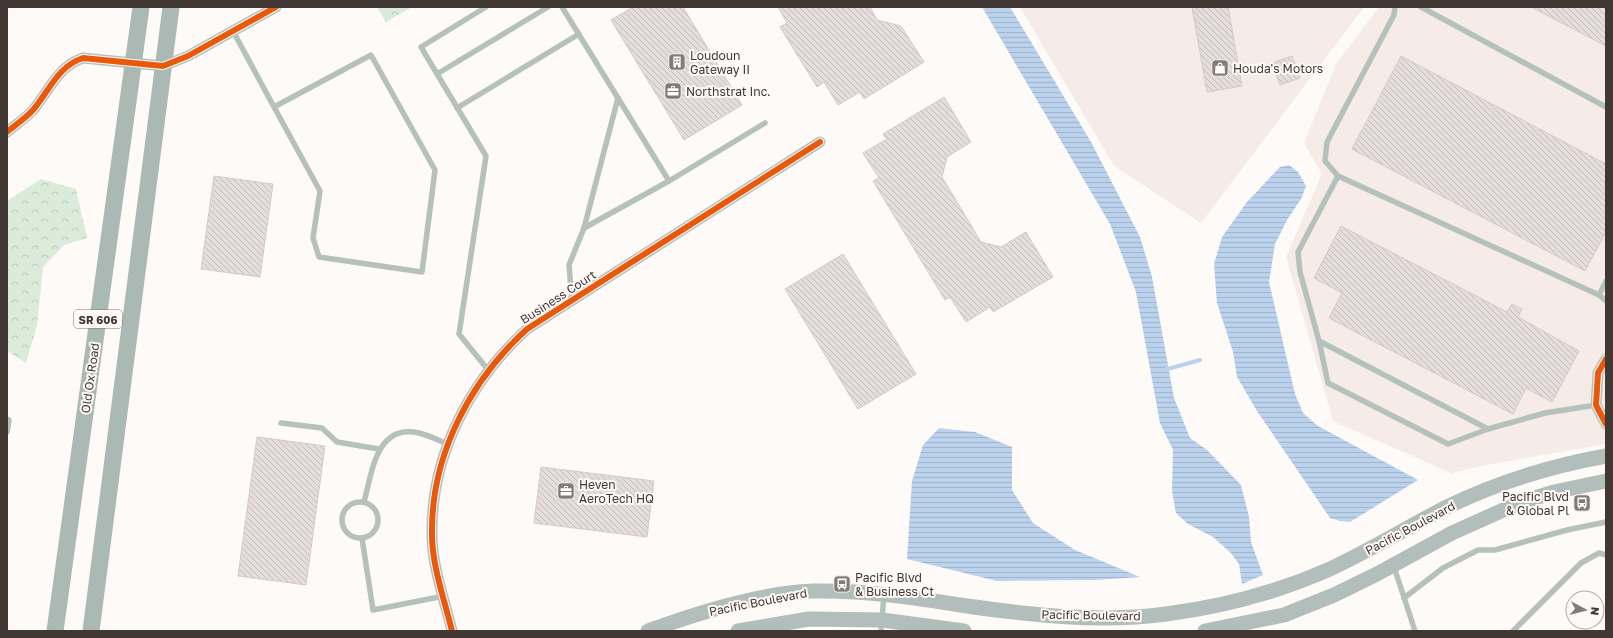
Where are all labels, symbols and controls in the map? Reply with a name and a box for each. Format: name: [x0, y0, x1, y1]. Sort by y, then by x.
place label: Loudoun Gateway II: [690, 48, 750, 77]
building icon: Loudoun Gateway II: [667, 52, 687, 72]
shop icon: Houda's Motors: [1210, 58, 1230, 78]
place label: Houda's Motors: [1233, 61, 1323, 76]
office icon: Northstrat Inc.: [663, 81, 683, 101]
place label: Northstrat Inc.: [686, 84, 771, 99]
street label: Business Court: [517, 267, 599, 327]
road number: SR 606: [74, 310, 122, 328]
street label: Old Ox Road: [78, 342, 102, 414]
place label: Heven AeroTech HQ: [579, 477, 654, 506]
office icon: Heven AeroTech HQ: [556, 481, 576, 501]
place label: Pacific Blvd & Global Pl: [1502, 489, 1569, 518]
bus stop icon: Pacific Blvd & Global Pl: [1572, 493, 1592, 513]
street label: Pacific Boulevard: [1363, 498, 1457, 558]
place label: Pacific Blvd & Business Ct: [855, 570, 934, 599]
bus stop icon: Pacific Blvd & Business Ct: [832, 574, 852, 594]
street label: Pacific Boulevard: [708, 585, 808, 619]
north arrow: [1565, 590, 1605, 630]
text: N: [1588, 606, 1602, 616]
street label: Pacific Boulevard: [1041, 607, 1141, 623]

